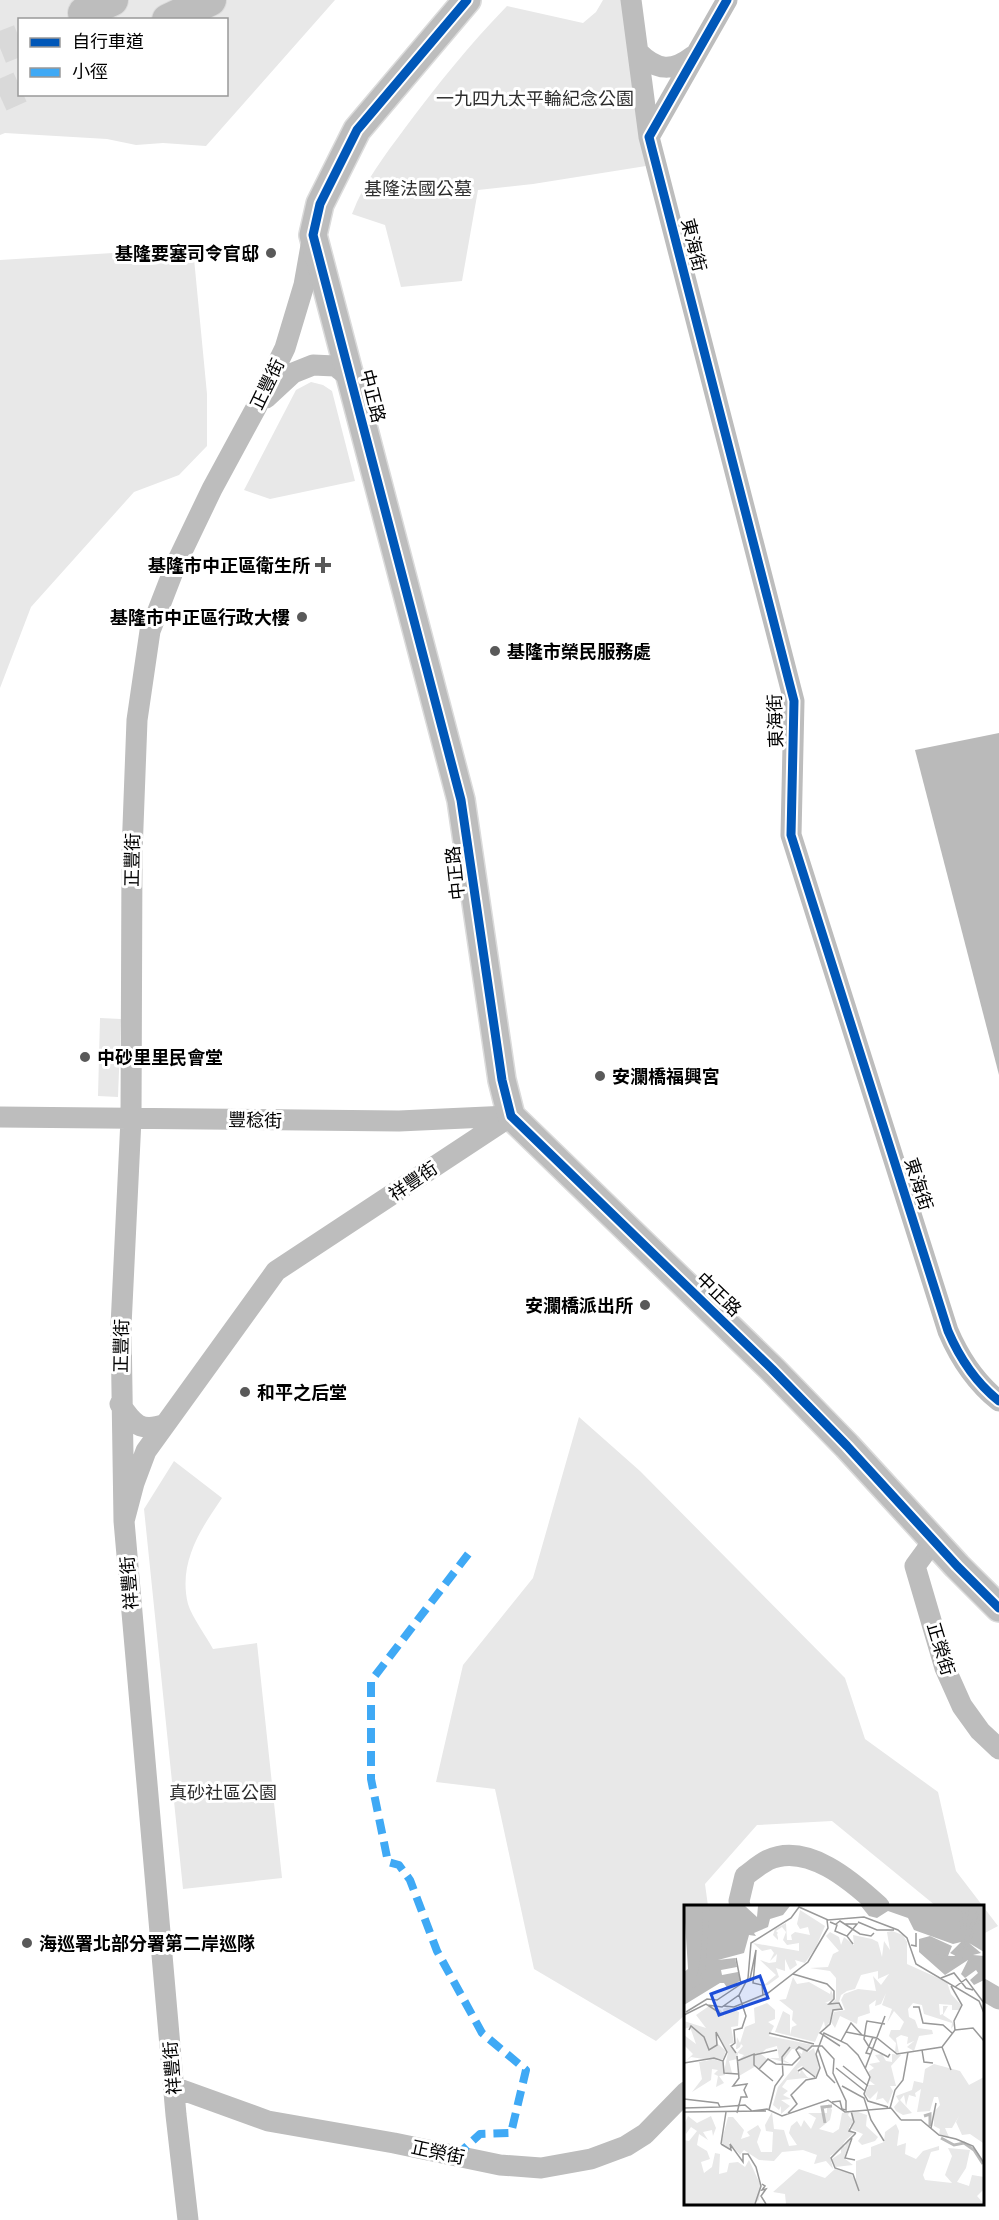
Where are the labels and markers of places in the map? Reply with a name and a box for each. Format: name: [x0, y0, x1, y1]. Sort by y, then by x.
place label: 基隆要塞司令官邸: [115, 243, 259, 264]
marker: 基隆要塞司令官邸: [264, 246, 278, 260]
place label: 基隆市中正區衛生所: [148, 555, 310, 576]
marker: 基隆市中正區衛生所: [314, 556, 332, 574]
place label: 基隆市中正區行政大樓: [110, 607, 290, 628]
marker: 基隆市中正區行政大樓: [295, 610, 309, 624]
place label: 基隆市榮民服務處: [507, 641, 651, 662]
marker: 基隆市榮民服務處: [488, 644, 502, 658]
place label: 中砂里里民會堂: [97, 1047, 223, 1068]
marker: 中砂里里民會堂: [78, 1050, 92, 1064]
place label: 安瀾橋福興宮: [612, 1066, 720, 1087]
marker: 安瀾橋福興宮: [593, 1069, 607, 1083]
place label: 安瀾橋派出所: [525, 1295, 633, 1316]
marker: 安瀾橋派出所: [638, 1298, 652, 1312]
place label: 和平之后堂: [257, 1382, 347, 1403]
marker: 和平之后堂: [238, 1385, 252, 1399]
place label: 海巡署北部分署第二岸巡隊: [39, 1933, 255, 1954]
marker: 海巡署北部分署第二岸巡隊: [20, 1936, 34, 1950]

